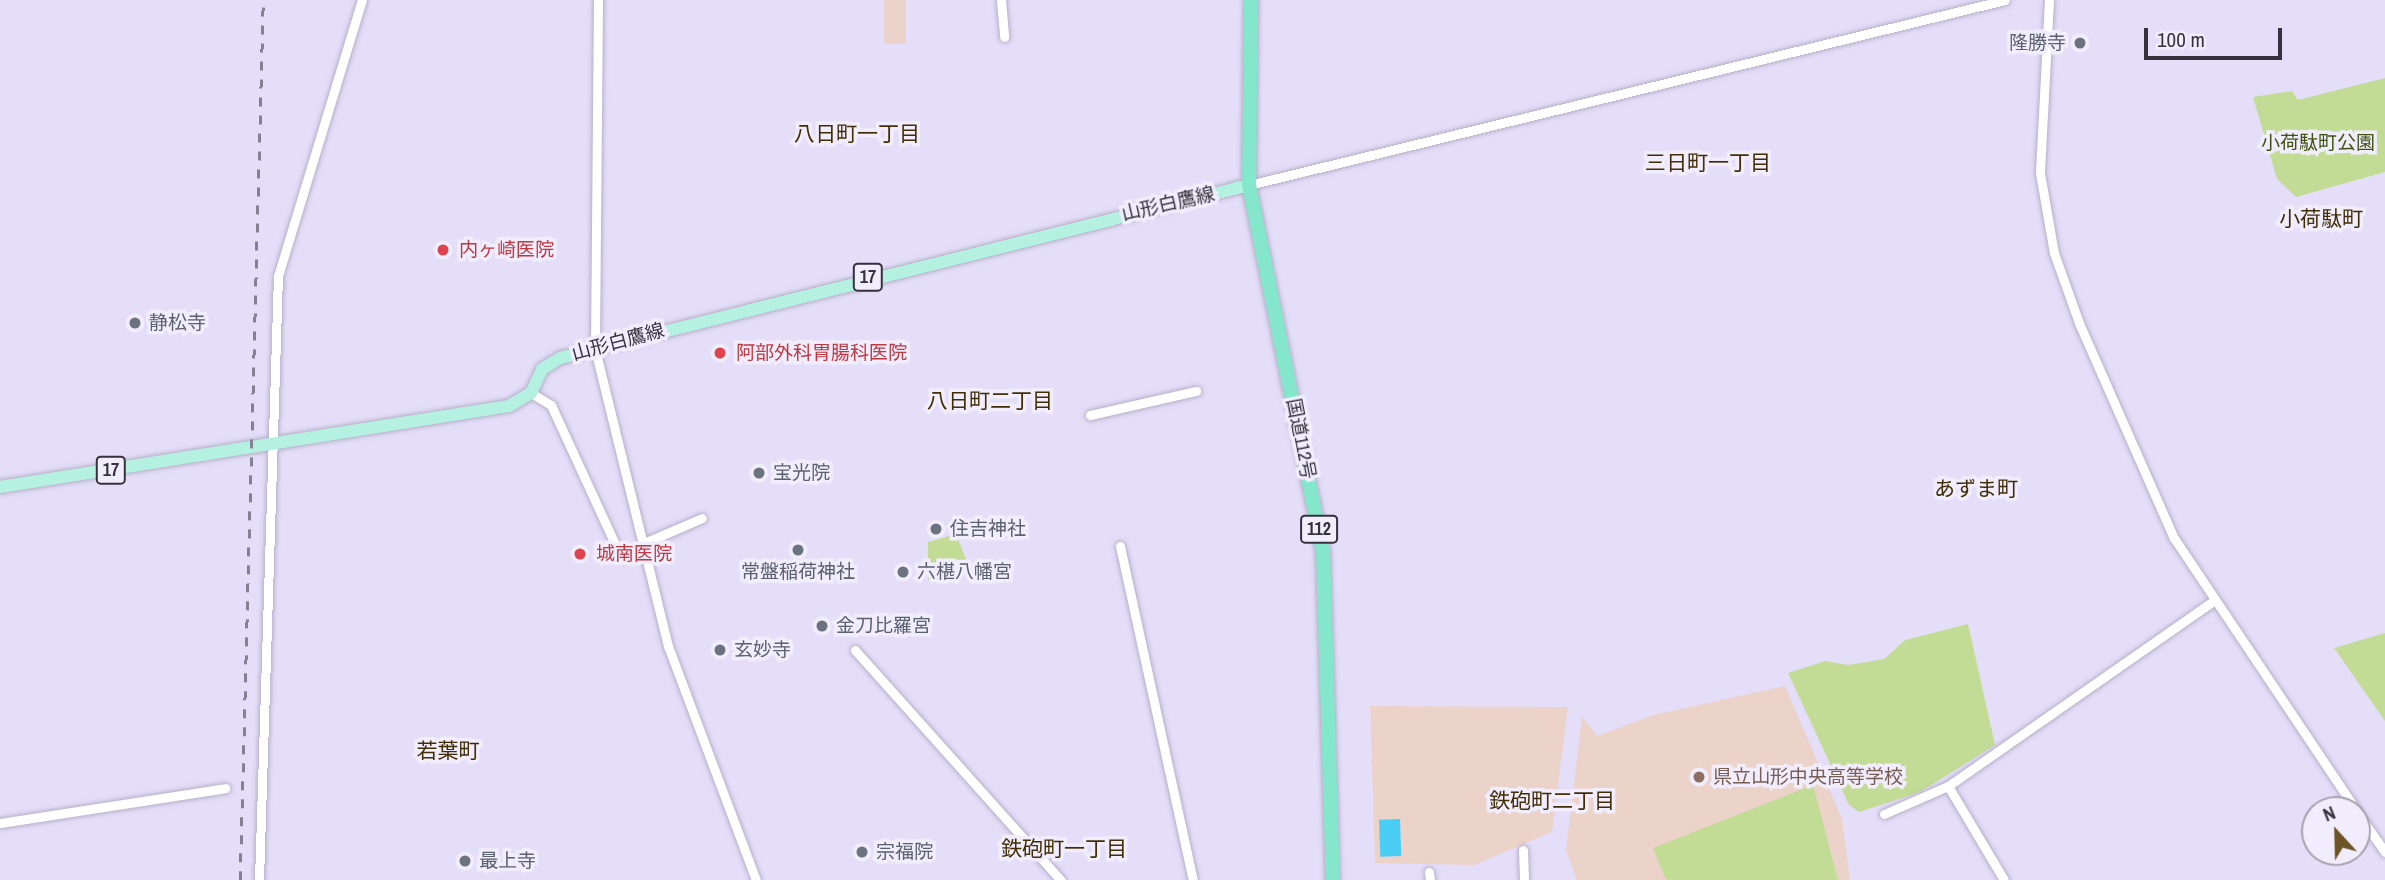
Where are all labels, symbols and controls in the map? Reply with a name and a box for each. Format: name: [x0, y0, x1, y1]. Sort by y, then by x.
scale bar: [2147, 14, 2285, 58]
text: 100 m: [2157, 25, 2205, 54]
place label: 隆勝寺: [2009, 32, 2066, 54]
marker: 隆勝寺: [2072, 35, 2088, 51]
district label: 八日町一丁目: [794, 121, 920, 147]
park label: 小荷駄町公園: [2261, 132, 2375, 154]
district label: 三日町一丁目: [1645, 150, 1771, 176]
street label: 山形白鷹線: [1119, 182, 1217, 226]
district label: 小荷駄町: [2279, 206, 2363, 232]
place label: 内ヶ崎医院: [459, 239, 554, 261]
marker: 内ヶ崎医院: [433, 240, 453, 260]
road number: 17: [852, 262, 884, 292]
place label: 静松寺: [149, 312, 206, 334]
marker: 静松寺: [127, 315, 143, 331]
street label: 山形白鷹線: [569, 319, 667, 365]
place label: 阿部外科胃腸科医院: [736, 342, 907, 364]
marker: 阿部外科胃腸科医院: [710, 343, 730, 363]
district label: 八日町二丁目: [927, 388, 1053, 414]
street label: 国道112号: [1282, 397, 1320, 481]
road number: 17: [95, 456, 127, 484]
place label: 宝光院: [773, 462, 830, 484]
marker: 宝光院: [751, 465, 767, 481]
district label: あずま町: [1934, 476, 2018, 502]
road number: 112: [1300, 514, 1338, 544]
place label: 住吉神社: [950, 518, 1026, 540]
marker: 住吉神社: [928, 521, 944, 537]
marker: 常盤稲荷神社: [790, 542, 806, 558]
place label: 城南医院: [596, 543, 672, 565]
marker: 城南医院: [570, 544, 590, 564]
place label: 常盤稲荷神社: [741, 561, 855, 583]
place label: 六椹八幡宮: [917, 561, 1012, 583]
marker: 六椹八幡宮: [895, 564, 911, 580]
place label: 金刀比羅宮: [836, 615, 931, 637]
marker: 金刀比羅宮: [814, 618, 830, 634]
place label: 玄妙寺: [734, 639, 791, 661]
marker: 玄妙寺: [712, 642, 728, 658]
district label: 若葉町: [417, 738, 479, 764]
place label: 県立山形中央高等学校: [1713, 766, 1903, 788]
marker: 県立山形中央高等学校: [1691, 769, 1707, 785]
district label: 鉄砲町二丁目: [1489, 788, 1615, 814]
north arrow: [2301, 796, 2371, 866]
text: N: [2319, 799, 2339, 828]
district label: 鉄砲町一丁目: [1001, 836, 1127, 862]
place label: 宗福院: [876, 841, 933, 863]
marker: 宗福院: [854, 844, 870, 860]
place label: 最上寺: [479, 850, 536, 872]
marker: 最上寺: [457, 853, 473, 869]

